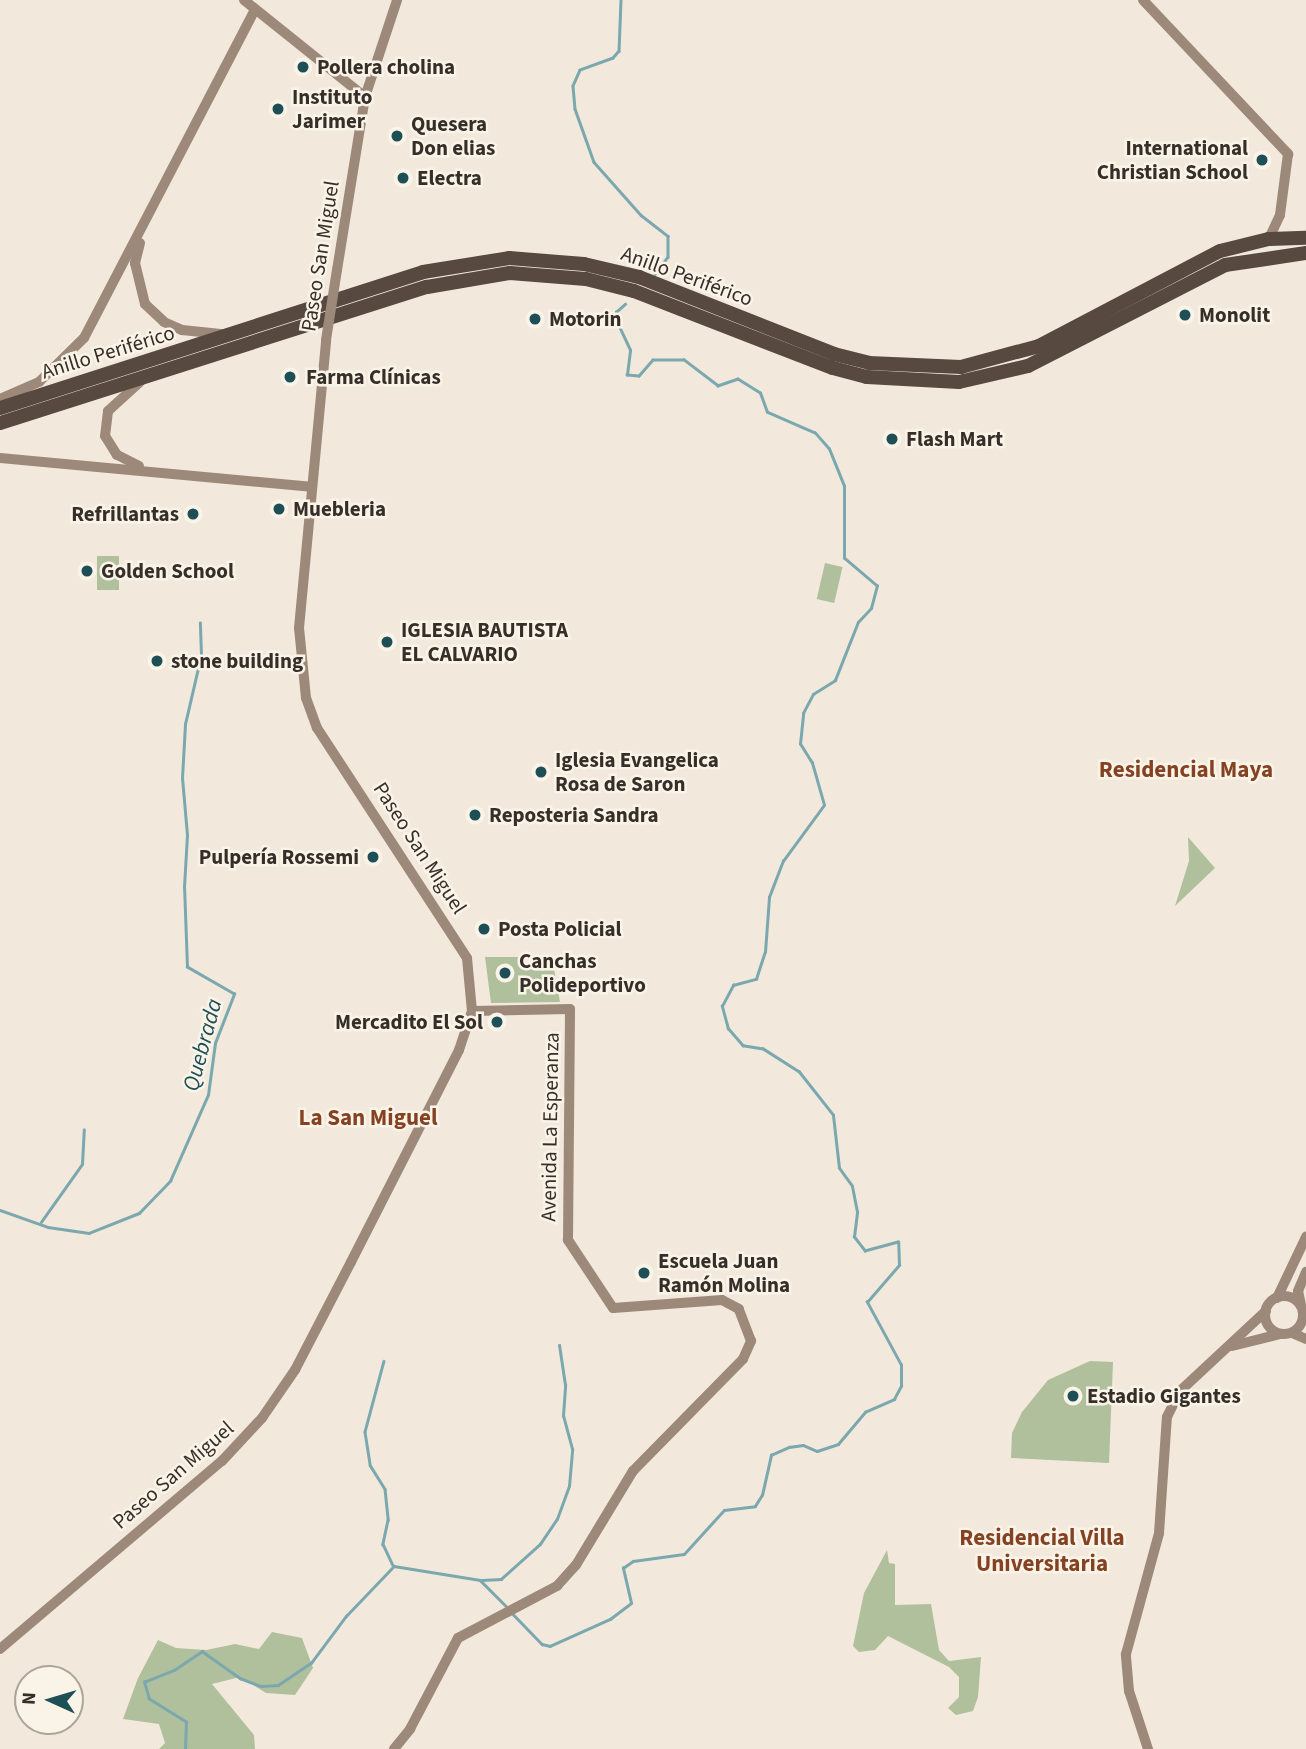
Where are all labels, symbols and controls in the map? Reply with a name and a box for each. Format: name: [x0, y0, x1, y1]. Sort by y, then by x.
place label: Pollera cholina: [317, 54, 455, 80]
marker: Pollera cholina: [295, 59, 311, 75]
place label: Instituto Jarimer: [292, 84, 372, 134]
marker: Instituto Jarimer: [270, 101, 286, 117]
place label: Quesera Don elias: [411, 111, 495, 161]
marker: Quesera Don elias: [389, 128, 405, 144]
place label: International Christian School: [1097, 135, 1248, 185]
marker: International Christian School: [1254, 152, 1270, 168]
place label: Electra: [417, 165, 482, 191]
marker: Electra: [395, 170, 411, 186]
street label: Paseo San Miguel: [296, 179, 344, 333]
street label: Anillo Periférico: [618, 241, 756, 311]
place label: Monolit: [1199, 302, 1270, 328]
place label: Motorin: [549, 306, 622, 332]
marker: Monolit: [1177, 307, 1193, 323]
marker: Motorin: [527, 311, 543, 327]
street label: Anillo Periférico: [38, 320, 178, 384]
place label: Farma Clínicas: [306, 364, 441, 390]
marker: Farma Clínicas: [280, 367, 300, 387]
place label: Flash Mart: [906, 426, 1003, 452]
marker: Flash Mart: [884, 431, 900, 447]
place label: Muebleria: [293, 496, 386, 522]
place label: Refrillantas: [71, 501, 179, 527]
marker: Muebleria: [271, 501, 287, 517]
marker: Refrillantas: [185, 506, 201, 522]
place label: Golden School: [101, 558, 234, 584]
marker: Golden School: [79, 563, 95, 579]
place label: IGLESIA BAUTISTA EL CALVARIO: [401, 617, 568, 667]
marker: IGLESIA BAUTISTA EL CALVARIO: [379, 634, 395, 650]
place label: stone building: [171, 648, 303, 674]
marker: stone building: [149, 653, 165, 669]
place label: Iglesia Evangelica Rosa de Saron: [555, 747, 719, 797]
district label: Residencial Maya: [1099, 756, 1273, 784]
marker: Iglesia Evangelica Rosa de Saron: [533, 764, 549, 780]
street label: Paseo San Miguel: [368, 777, 472, 919]
place label: Reposteria Sandra: [489, 802, 659, 828]
marker: Reposteria Sandra: [467, 807, 483, 823]
place label: Pulpería Rossemi: [199, 844, 359, 870]
marker: Pulpería Rossemi: [365, 849, 381, 865]
place label: Posta Policial: [498, 916, 622, 942]
marker: Posta Policial: [476, 921, 492, 937]
place label: Canchas Polideportivo: [519, 948, 646, 998]
marker: Canchas Polideportivo: [497, 965, 513, 981]
water label: Quebrada: [177, 996, 229, 1094]
place label: Mercadito El Sol: [335, 1009, 483, 1035]
marker: Mercadito El Sol: [489, 1014, 505, 1030]
street label: Avenida La Esperanza: [536, 1032, 564, 1222]
district label: La San Miguel: [298, 1104, 438, 1132]
place label: Escuela Juan Ramón Molina: [658, 1248, 790, 1298]
marker: Escuela Juan Ramón Molina: [636, 1265, 652, 1281]
place label: Estadio Gigantes: [1087, 1383, 1241, 1409]
marker: Estadio Gigantes: [1065, 1388, 1081, 1404]
street label: Paseo San Miguel: [107, 1416, 239, 1534]
district label: Residencial Villa Universitaria: [959, 1524, 1125, 1578]
north arrow: [14, 1665, 84, 1735]
text: N: [16, 1691, 43, 1706]

